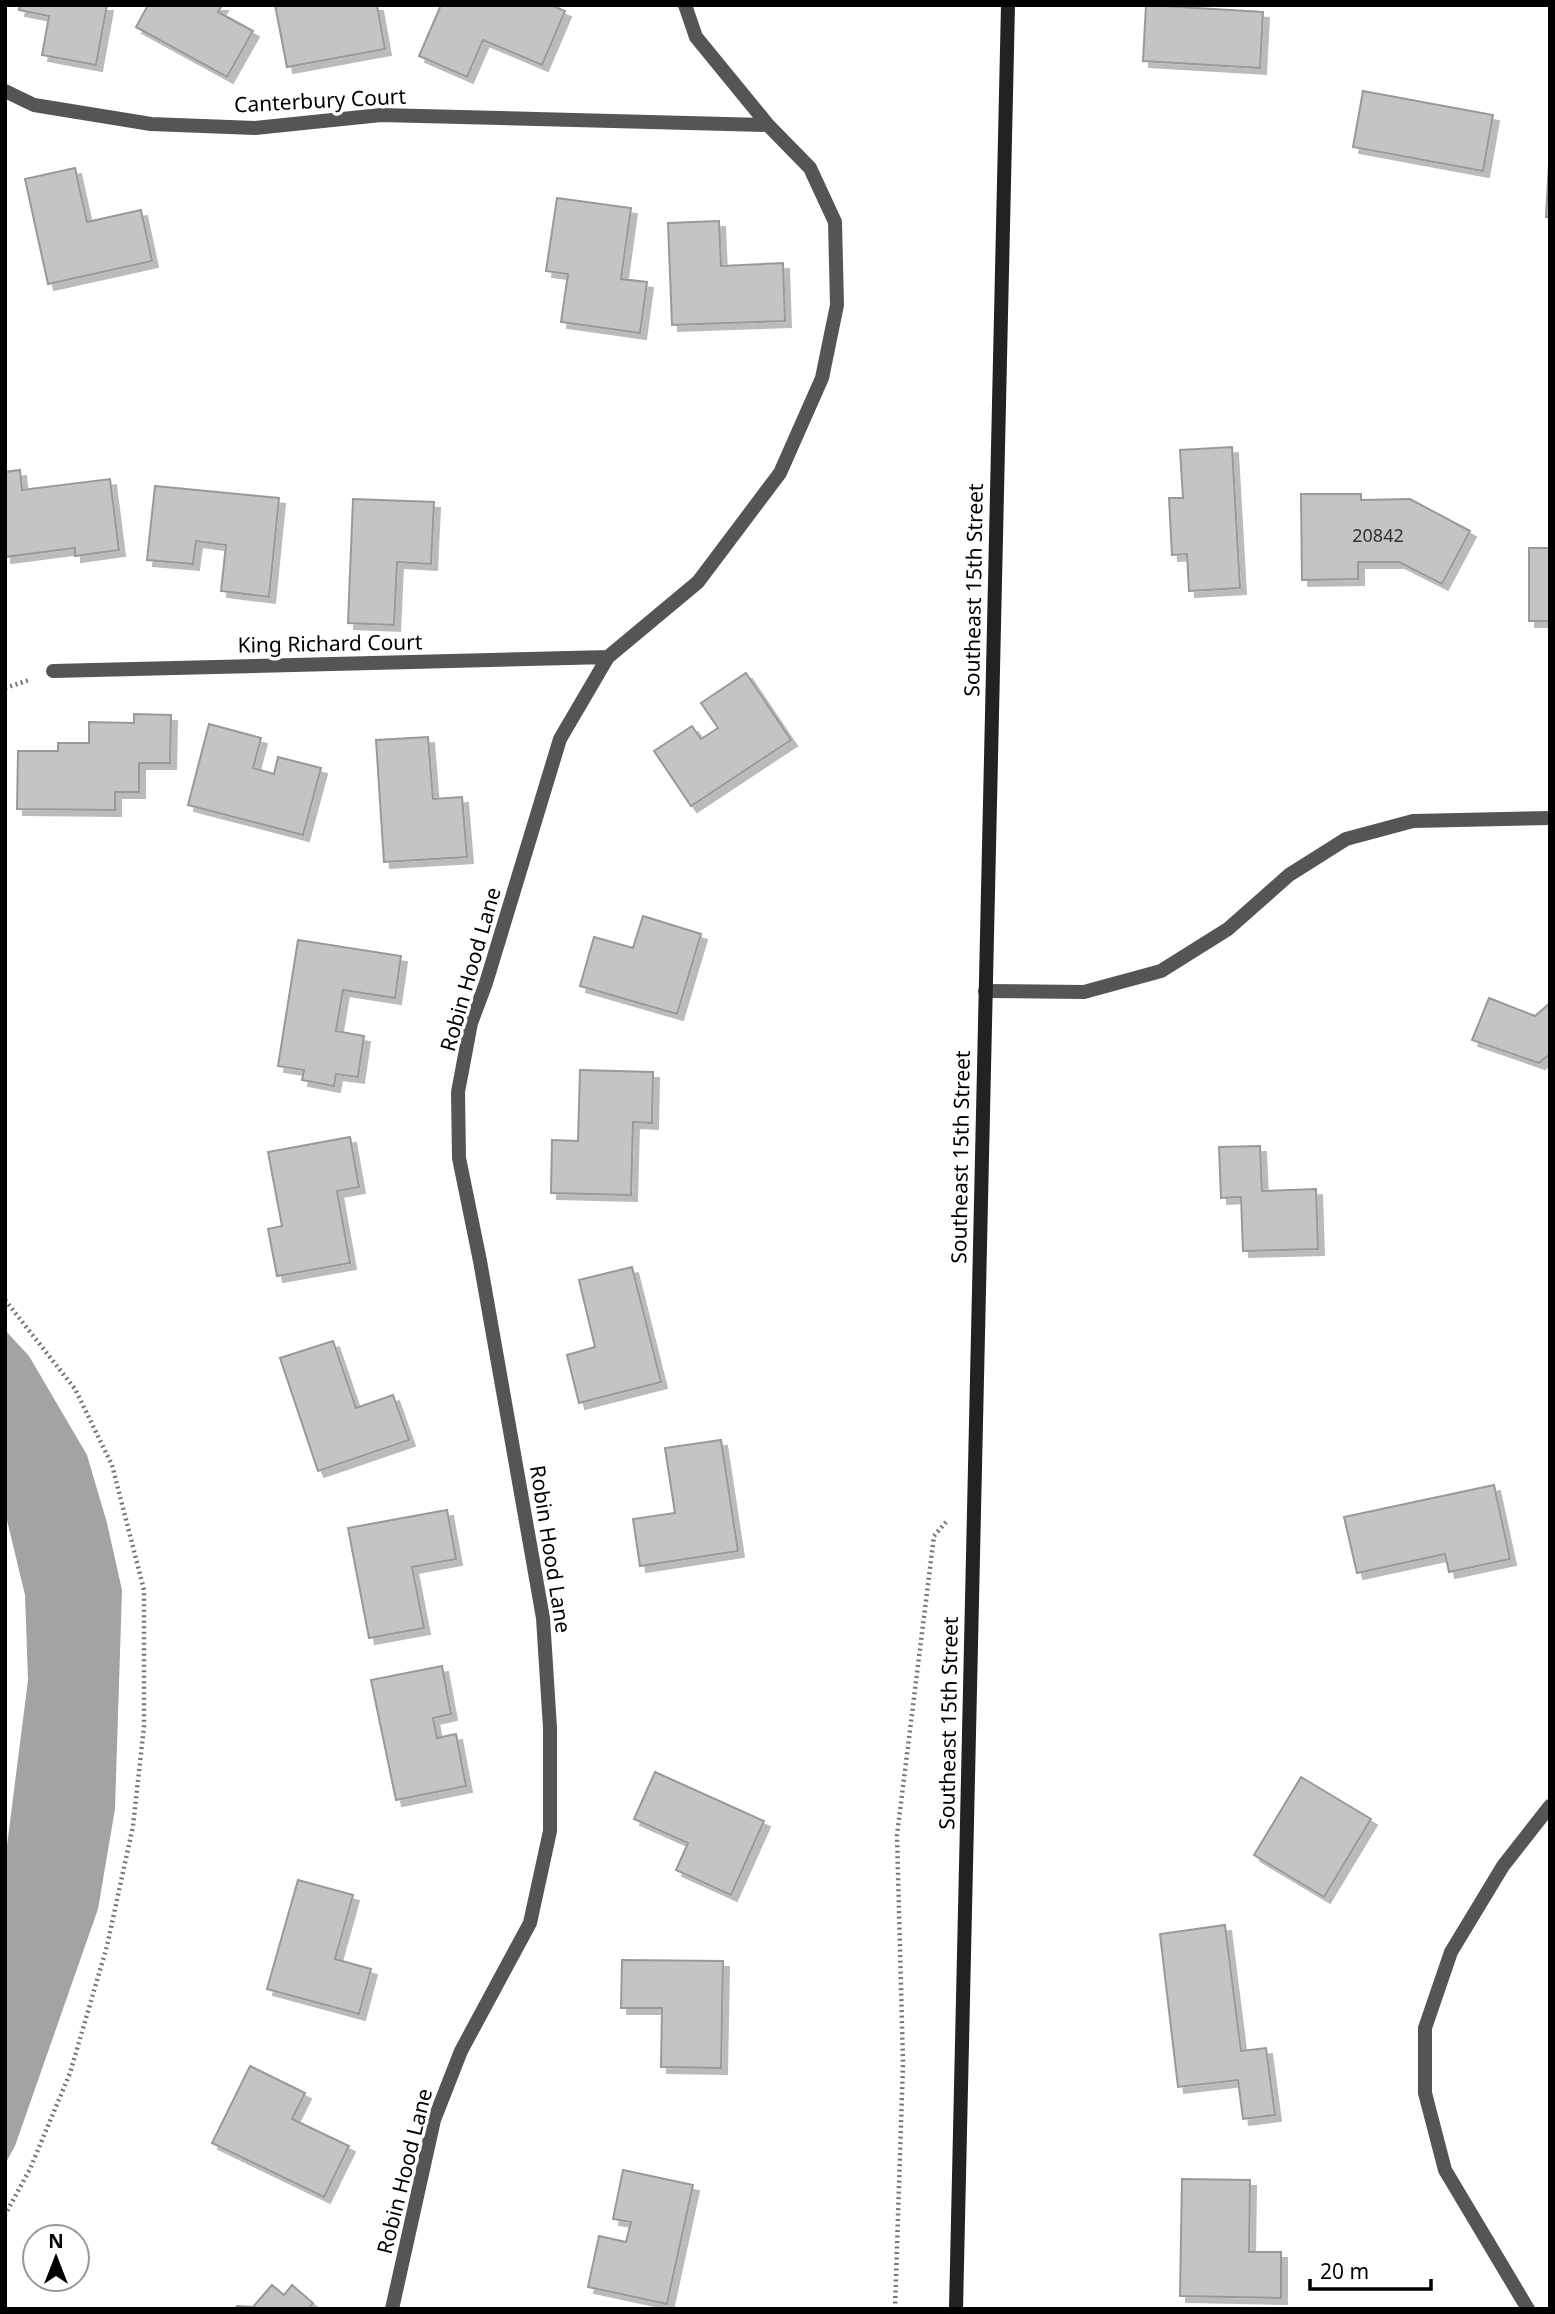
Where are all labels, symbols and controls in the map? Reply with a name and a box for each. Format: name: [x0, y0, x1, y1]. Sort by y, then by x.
street label: Canterbury Court: [233, 81, 407, 118]
street label: Southeast 15th Street: [957, 483, 989, 697]
house number: 20842: [1352, 523, 1404, 547]
street label: King Richard Court: [237, 627, 423, 659]
street label: Robin Hood Lane: [433, 884, 507, 1054]
street label: Southeast 15th Street: [944, 1050, 976, 1264]
street label: Robin Hood Lane: [524, 1463, 578, 1635]
street label: Southeast 15th Street: [932, 1616, 964, 1830]
street label: Robin Hood Lane: [370, 2085, 438, 2257]
north arrow: [21, 2223, 91, 2293]
text: N: [48, 2228, 64, 2254]
scale bar: [1310, 2248, 1431, 2292]
text: 20 m: [1320, 2257, 1369, 2285]

